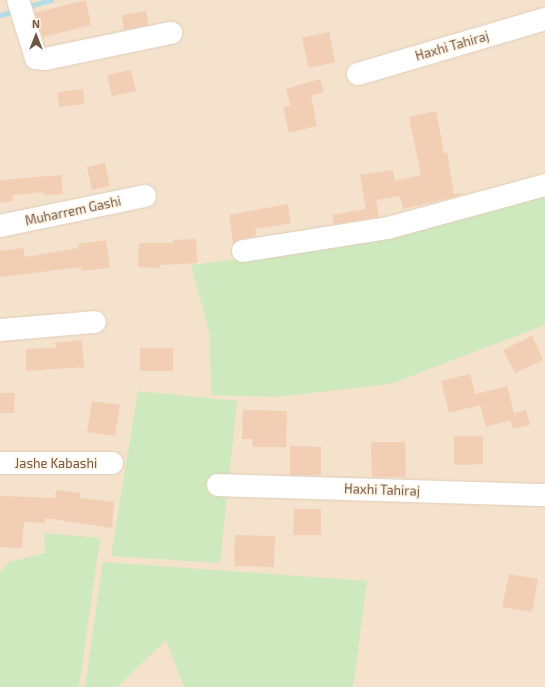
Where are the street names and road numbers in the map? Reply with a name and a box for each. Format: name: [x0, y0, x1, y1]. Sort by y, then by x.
street label: Haxhi Tahiraj: [413, 28, 491, 64]
street label: Muharrem Gashi: [24, 193, 122, 229]
street label: Jashe Kabashi: [15, 455, 97, 471]
street label: Haxhi Tahiraj: [344, 481, 420, 499]

